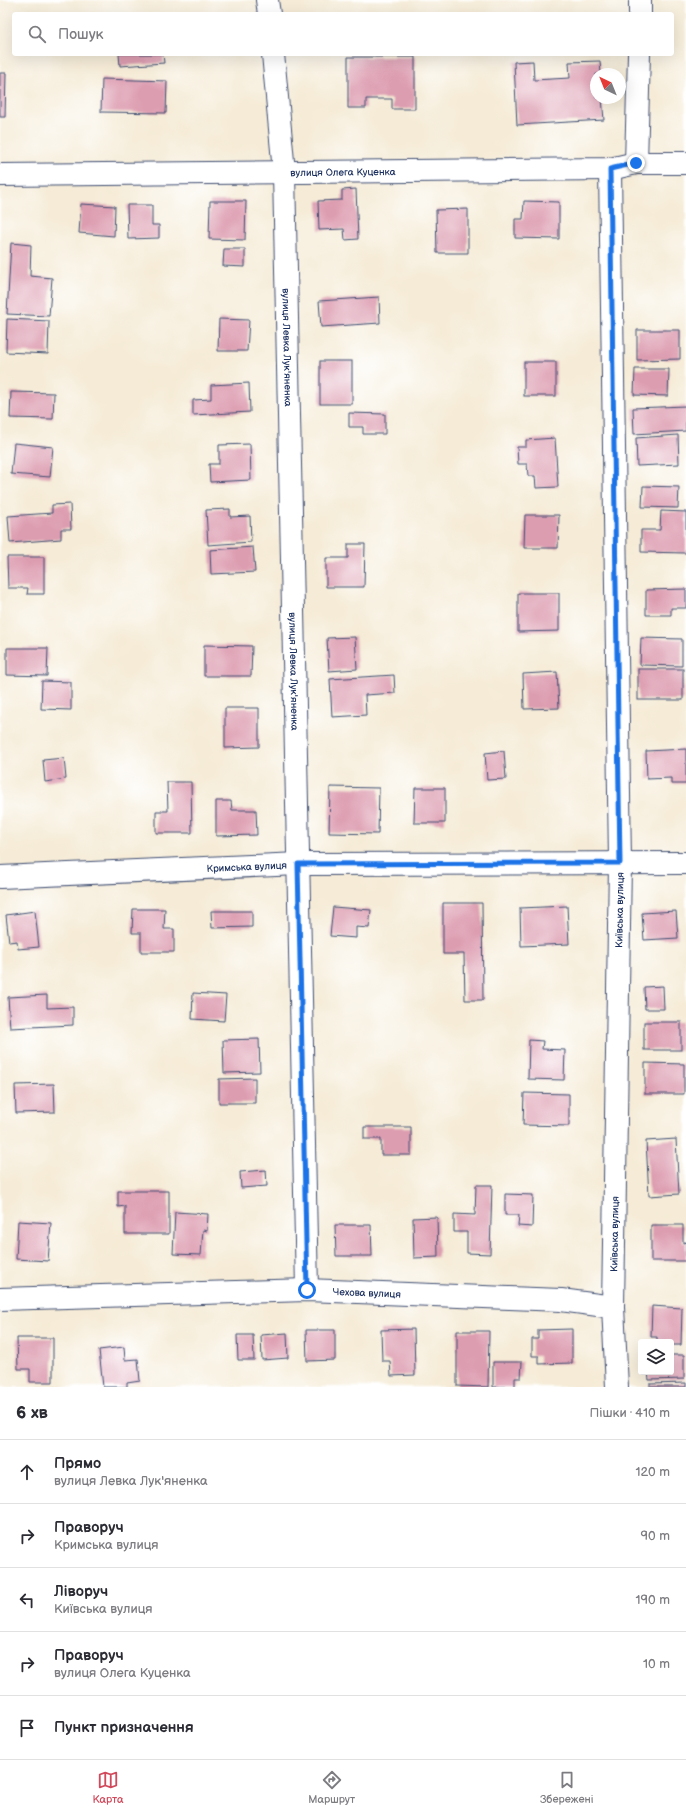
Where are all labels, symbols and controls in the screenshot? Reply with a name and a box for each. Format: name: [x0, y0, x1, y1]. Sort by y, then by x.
search box: [12, 12, 674, 56]
icon: search: [26, 23, 48, 45]
text: Пошук: [58, 25, 104, 44]
north arrow: [590, 68, 626, 104]
route end: [627, 154, 645, 172]
street label: вулиця Олега Куценка: [290, 166, 396, 179]
street label: вулиця Левка Лук'яненка: [279, 288, 294, 407]
street label: вулиця Левка Лук'яненка: [286, 612, 300, 731]
street label: Кримська вулиця: [206, 859, 288, 875]
street label: Київська вулиця: [613, 872, 627, 948]
street label: Київська вулиця: [608, 1196, 622, 1272]
route start: [298, 1281, 316, 1299]
street label: Чехова вулиця: [332, 1286, 402, 1301]
map controls: [638, 1339, 674, 1375]
button: layers: [638, 1339, 674, 1375]
text: 6 хв: [16, 1403, 48, 1423]
text: Пішки · 410 m: [590, 1405, 670, 1421]
text: Прямо: [54, 1454, 101, 1473]
icon: ahead: [16, 1461, 38, 1483]
text: 120 m: [635, 1464, 670, 1480]
text: вулиця Левка Лук'яненка: [54, 1473, 208, 1489]
text: Праворуч: [54, 1518, 124, 1537]
icon: right: [16, 1525, 38, 1547]
text: 90 m: [641, 1528, 670, 1544]
text: Кримська вулиця: [54, 1537, 159, 1553]
text: Ліворуч: [54, 1582, 108, 1601]
icon: left: [16, 1589, 38, 1611]
text: 190 m: [636, 1592, 670, 1608]
text: Київська вулиця: [54, 1601, 153, 1617]
text: Праворуч: [54, 1646, 124, 1665]
icon: right: [16, 1653, 38, 1675]
text: 10 m: [643, 1656, 670, 1672]
text: вулиця Олега Куценка: [54, 1665, 191, 1681]
icon: arrive: [16, 1717, 38, 1739]
text: Пункт призначення: [54, 1718, 194, 1737]
tab: Карта: [92, 1769, 123, 1806]
tab: Маршрут: [308, 1769, 355, 1806]
tab: Збережені: [540, 1769, 594, 1806]

